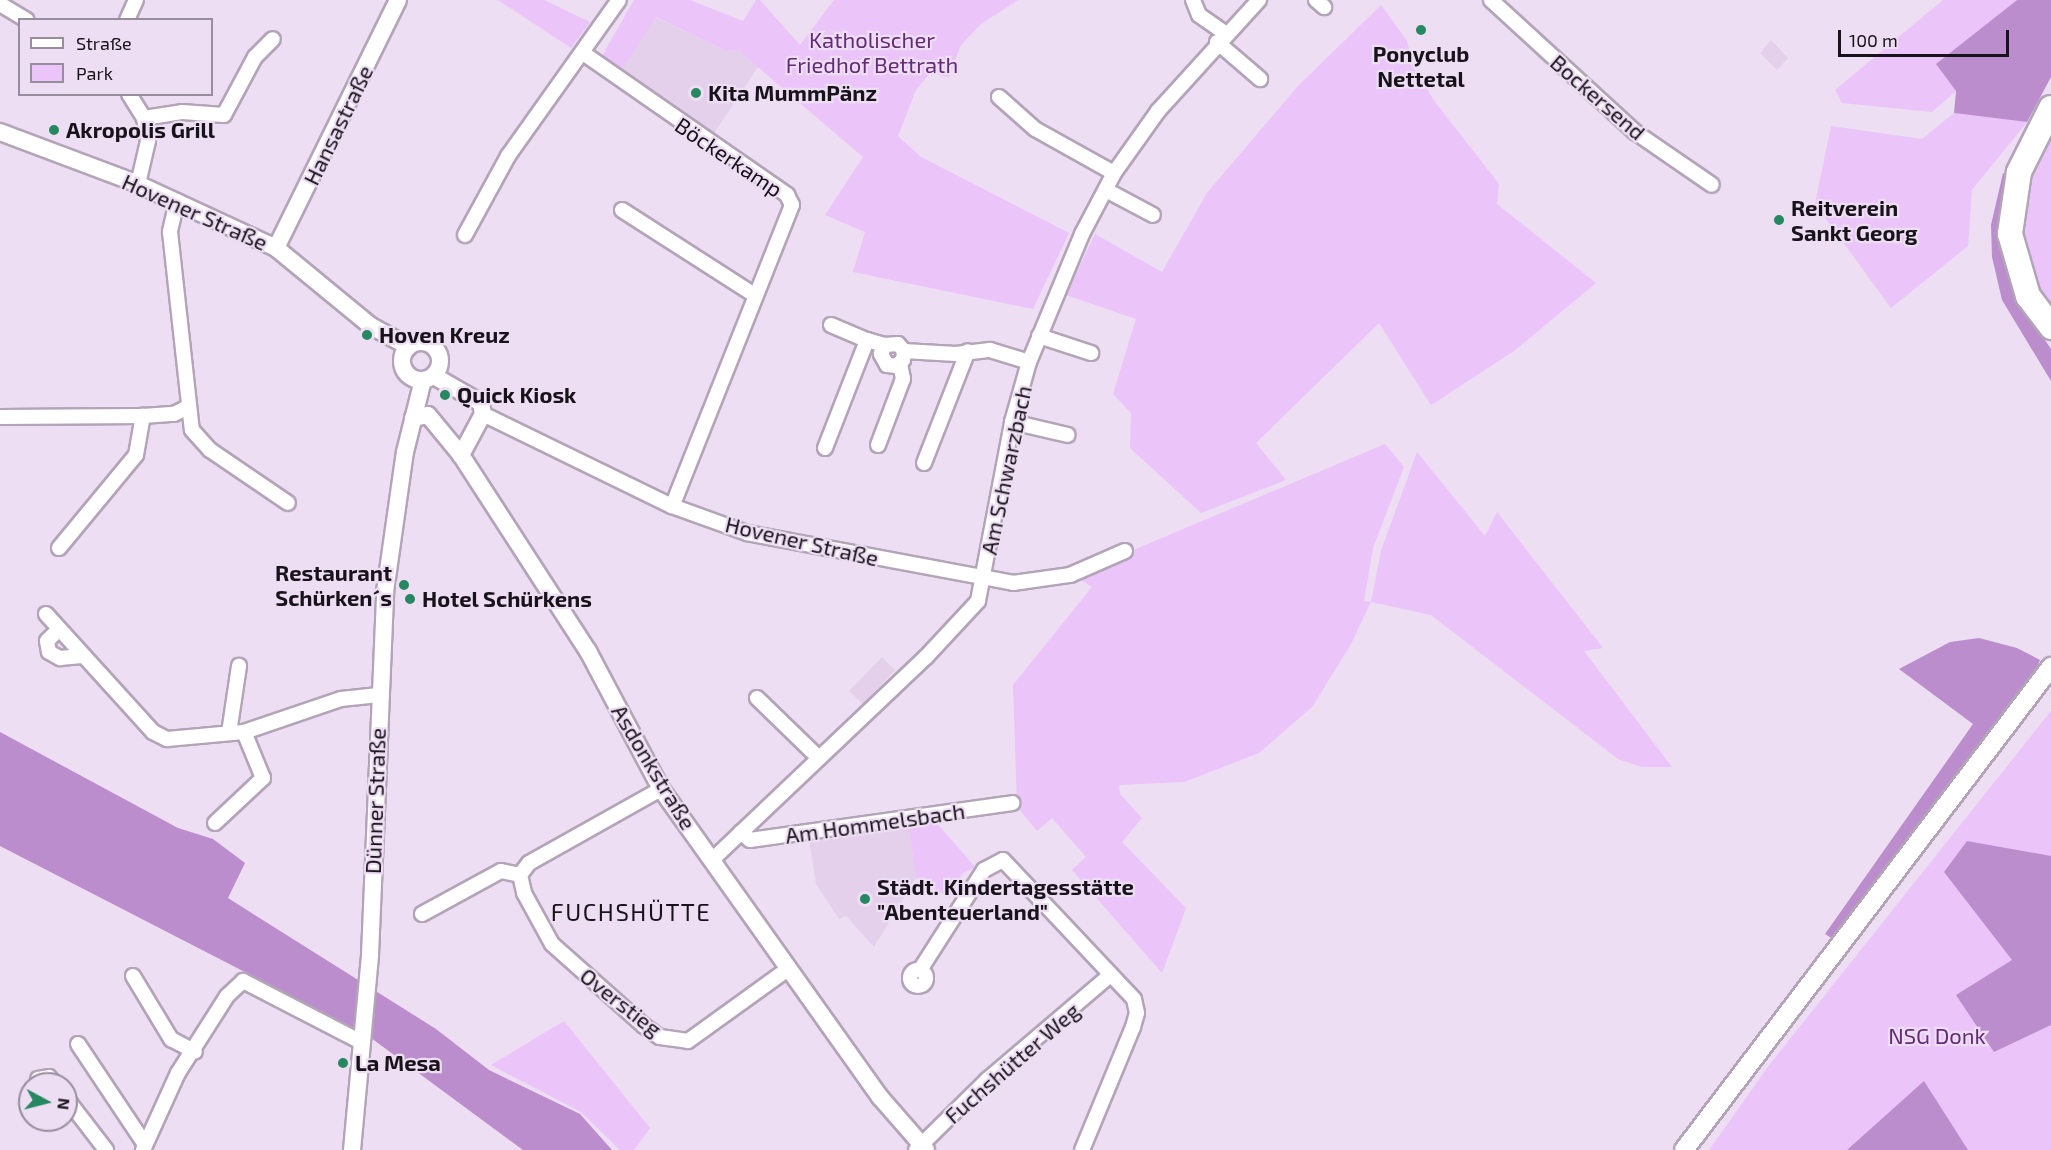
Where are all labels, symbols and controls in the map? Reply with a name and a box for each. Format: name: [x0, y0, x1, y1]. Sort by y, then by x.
legend: [18, 18, 213, 96]
scale bar: [1841, 18, 2012, 56]
marker: Ponyclub Nettetal: [1414, 23, 1428, 37]
park label: Katholischer Friedhof Bettrath: [786, 26, 958, 78]
text: 100 m: [1849, 29, 1898, 51]
text: Straße: [76, 32, 132, 54]
place label: Ponyclub Nettetal: [1373, 40, 1469, 92]
street label: Bockersend: [1545, 49, 1651, 145]
street label: Hansastraße: [298, 61, 378, 189]
text: Park: [76, 62, 113, 84]
place label: Kita MummPänz: [708, 80, 877, 106]
marker: Kita MummPänz: [689, 86, 703, 100]
street label: Böckerkamp: [670, 111, 788, 203]
place label: Akropolis Grill: [66, 117, 215, 143]
marker: Akropolis Grill: [47, 123, 61, 137]
street label: Hovener Straße: [118, 168, 272, 256]
place label: Reitverein Sankt Georg: [1791, 194, 1917, 246]
marker: Reitverein Sankt Georg: [1772, 213, 1786, 227]
place label: Hoven Kreuz: [379, 322, 510, 348]
marker: Hoven Kreuz: [360, 328, 374, 342]
place label: Quick Kiosk: [457, 382, 576, 408]
street label: Am Schwarzbach: [975, 383, 1037, 557]
marker: Quick Kiosk: [438, 388, 452, 402]
street label: Hovener Straße: [723, 510, 881, 572]
place label: Restaurant Schürken´s: [275, 559, 392, 610]
marker: Restaurant Schürken´s: [397, 578, 411, 592]
place label: Hotel Schürkens: [422, 586, 592, 612]
marker: Hotel Schürkens: [403, 592, 417, 606]
street label: Asdonkstraße: [606, 700, 702, 834]
street label: Dünner Straße: [359, 727, 391, 875]
street label: Am Hommelsbach: [783, 797, 967, 849]
place label: Städt. Kindertagesstätte "Abenteuerland": [877, 873, 1134, 924]
marker: Städt. Kindertagesstätte "Abenteuerland": [858, 892, 872, 906]
district label: FUCHSHÜTTE: [551, 898, 711, 926]
street label: Overstieg: [575, 962, 667, 1042]
street label: Fuchshütter Weg: [939, 997, 1085, 1129]
park label: NSG Donk: [1888, 1023, 1986, 1049]
place label: La Mesa: [355, 1050, 441, 1076]
marker: La Mesa: [336, 1056, 350, 1070]
north arrow: [18, 1072, 78, 1132]
text: N: [54, 1097, 75, 1111]

